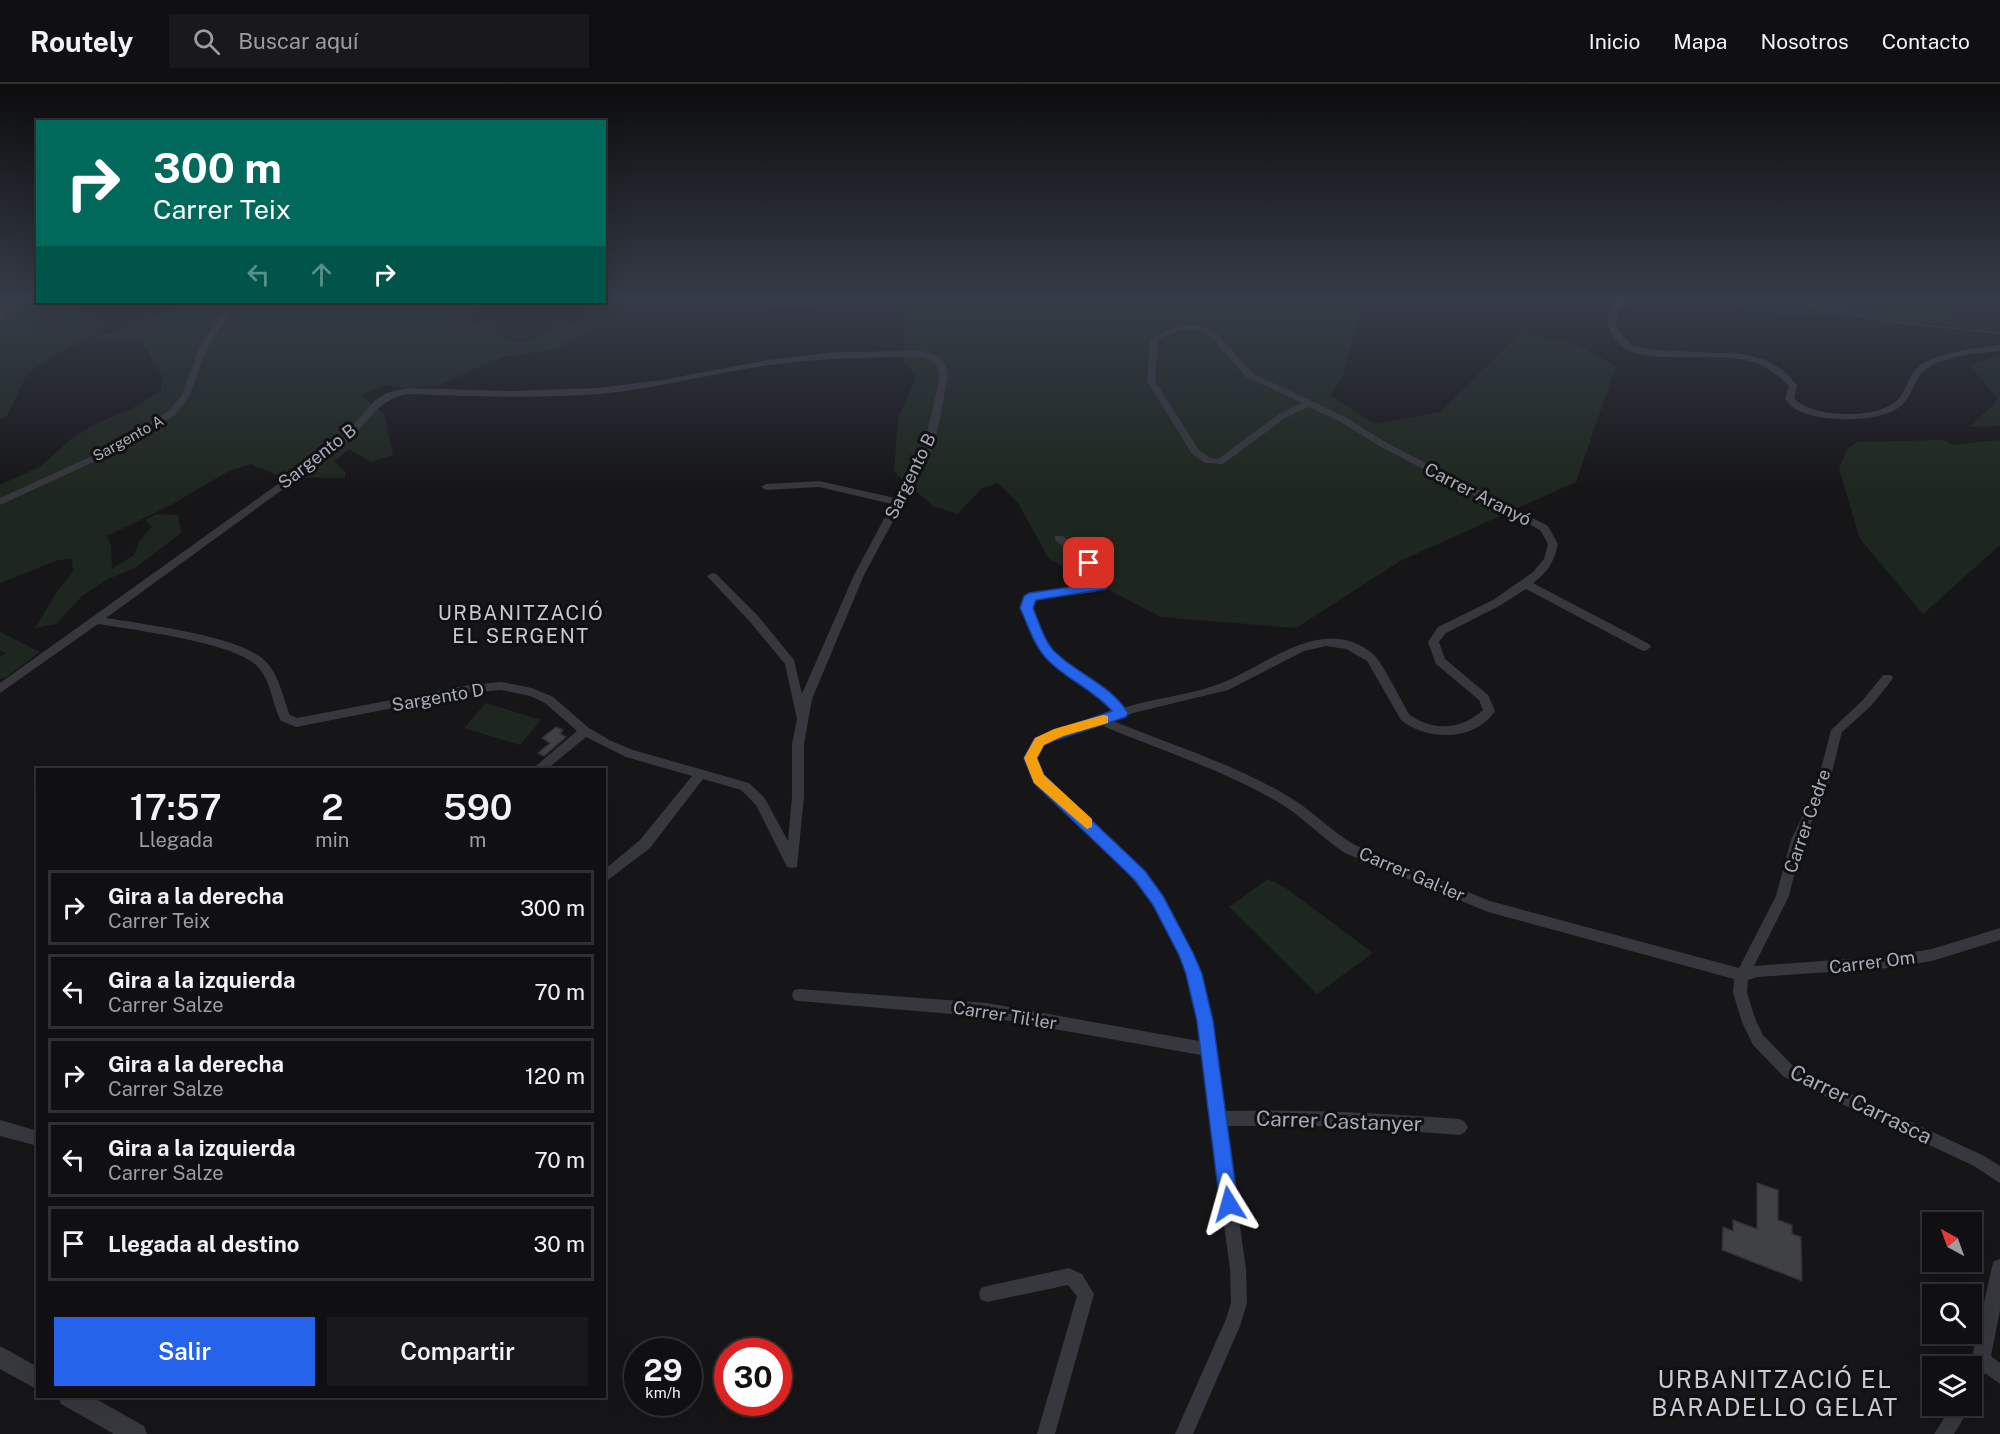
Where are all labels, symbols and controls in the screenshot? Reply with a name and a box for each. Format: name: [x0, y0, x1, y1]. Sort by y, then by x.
search box: [169, 14, 589, 68]
text: Routely: [30, 25, 133, 58]
icon: search: [190, 25, 223, 58]
text: Buscar aquí: [238, 28, 358, 54]
text: Inicio: [1589, 29, 1640, 54]
text: Mapa: [1673, 29, 1727, 54]
text: Nosotros: [1760, 29, 1849, 54]
text: Contacto: [1882, 29, 1970, 54]
text: 300 m: [153, 143, 282, 192]
icon: right: [54, 144, 132, 222]
text: Carrer Teix: [153, 193, 291, 225]
icon: left: [242, 258, 275, 291]
icon: ahead: [305, 258, 338, 291]
icon: right: [368, 258, 401, 291]
street label: Sargento A: [90, 411, 167, 464]
street label: Sargento B: [274, 419, 360, 493]
street label: Sargento B: [880, 430, 940, 522]
street label: Carrer Aranyó: [1421, 458, 1535, 530]
pin: [1063, 537, 1114, 588]
icon: arrive: [1072, 546, 1105, 579]
district label: URBANITZACIÓ EL SERGENT: [438, 600, 604, 648]
street label: Sargento D: [390, 679, 486, 715]
street label: Carrer Cedre: [1779, 766, 1835, 876]
text: 17:57: [130, 786, 222, 828]
text: 2: [321, 786, 343, 828]
text: 590: [443, 786, 512, 828]
text: Llegada: [138, 828, 213, 852]
text: min: [315, 828, 349, 852]
text: m: [469, 828, 486, 852]
street label: Carrer Gal·ler: [1356, 842, 1468, 906]
text: Gira a la derecha: [108, 883, 284, 909]
icon: right: [57, 891, 90, 924]
text: 300 m: [520, 895, 585, 921]
text: Carrer Teix: [108, 909, 210, 933]
street label: Carrer Om: [1828, 946, 1916, 978]
text: Gira a la izquierda: [108, 967, 295, 993]
icon: left: [57, 975, 90, 1008]
text: 70 m: [534, 979, 585, 1005]
text: Carrer Salze: [108, 993, 224, 1017]
street label: Carrer Til·ler: [952, 996, 1058, 1034]
text: Gira a la derecha: [108, 1051, 284, 1077]
icon: right: [57, 1059, 90, 1092]
street label: Carrer Carrasca: [1786, 1059, 1936, 1149]
text: 120 m: [525, 1063, 585, 1089]
text: Carrer Salze: [108, 1077, 224, 1101]
street label: Carrer Castanyer: [1256, 1106, 1422, 1136]
text: Gira a la izquierda: [108, 1135, 295, 1161]
icon: left: [57, 1143, 90, 1176]
text: 70 m: [534, 1147, 585, 1173]
text: Carrer Salze: [108, 1161, 224, 1185]
position arrow: [1197, 1172, 1261, 1236]
north arrow: [1922, 1212, 1982, 1272]
map controls: [1922, 1212, 1982, 1416]
icon: arrive: [57, 1227, 90, 1260]
text: Llegada al destino: [108, 1231, 299, 1257]
text: 30 m: [533, 1231, 585, 1257]
button: search: [1922, 1284, 1982, 1344]
button: Salir: [54, 1317, 315, 1386]
button: Compartir: [327, 1317, 588, 1386]
speed limit sign: 30: [714, 1338, 792, 1416]
text: 29: [644, 1352, 682, 1388]
button: layers: [1922, 1356, 1982, 1416]
district label: URBANITZACIÓ EL BARADELLO GELAT: [1651, 1365, 1899, 1421]
text: km/h: [645, 1384, 681, 1401]

